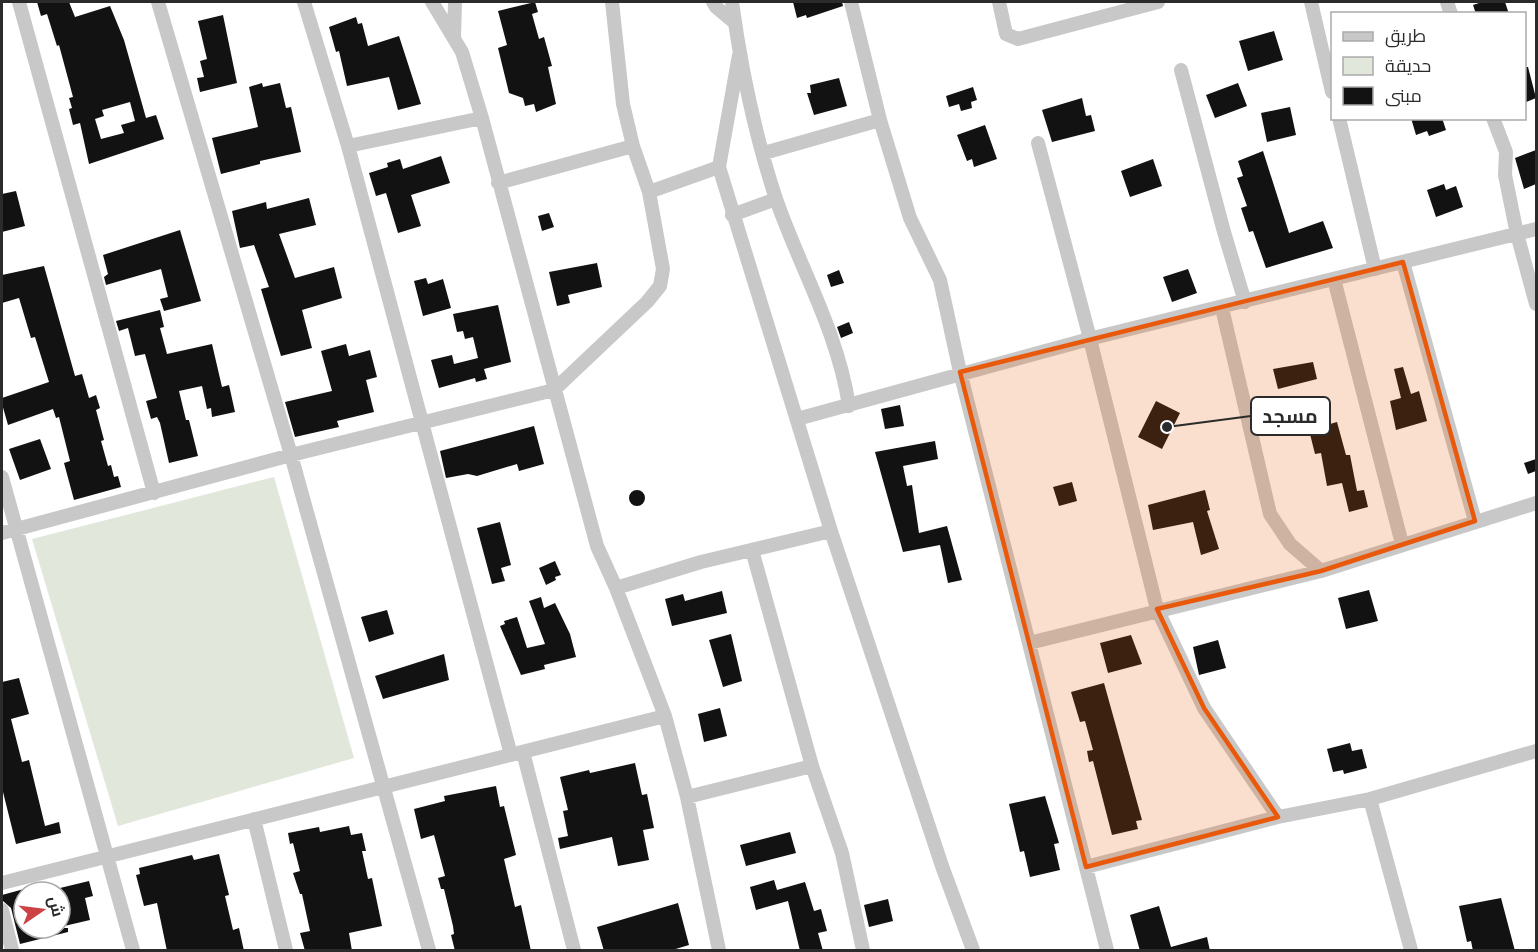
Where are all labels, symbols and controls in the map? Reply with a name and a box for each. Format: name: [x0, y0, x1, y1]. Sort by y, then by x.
legend: [1331, 12, 1526, 120]
text: طريق: [1385, 25, 1426, 48]
text: حديقة: [1385, 55, 1431, 76]
text: مبنى: [1385, 85, 1422, 107]
callout: مسجد: [1251, 397, 1330, 435]
text: مسجد: [1262, 404, 1318, 428]
north arrow: [12, 880, 72, 940]
text: ش: [44, 894, 68, 919]

